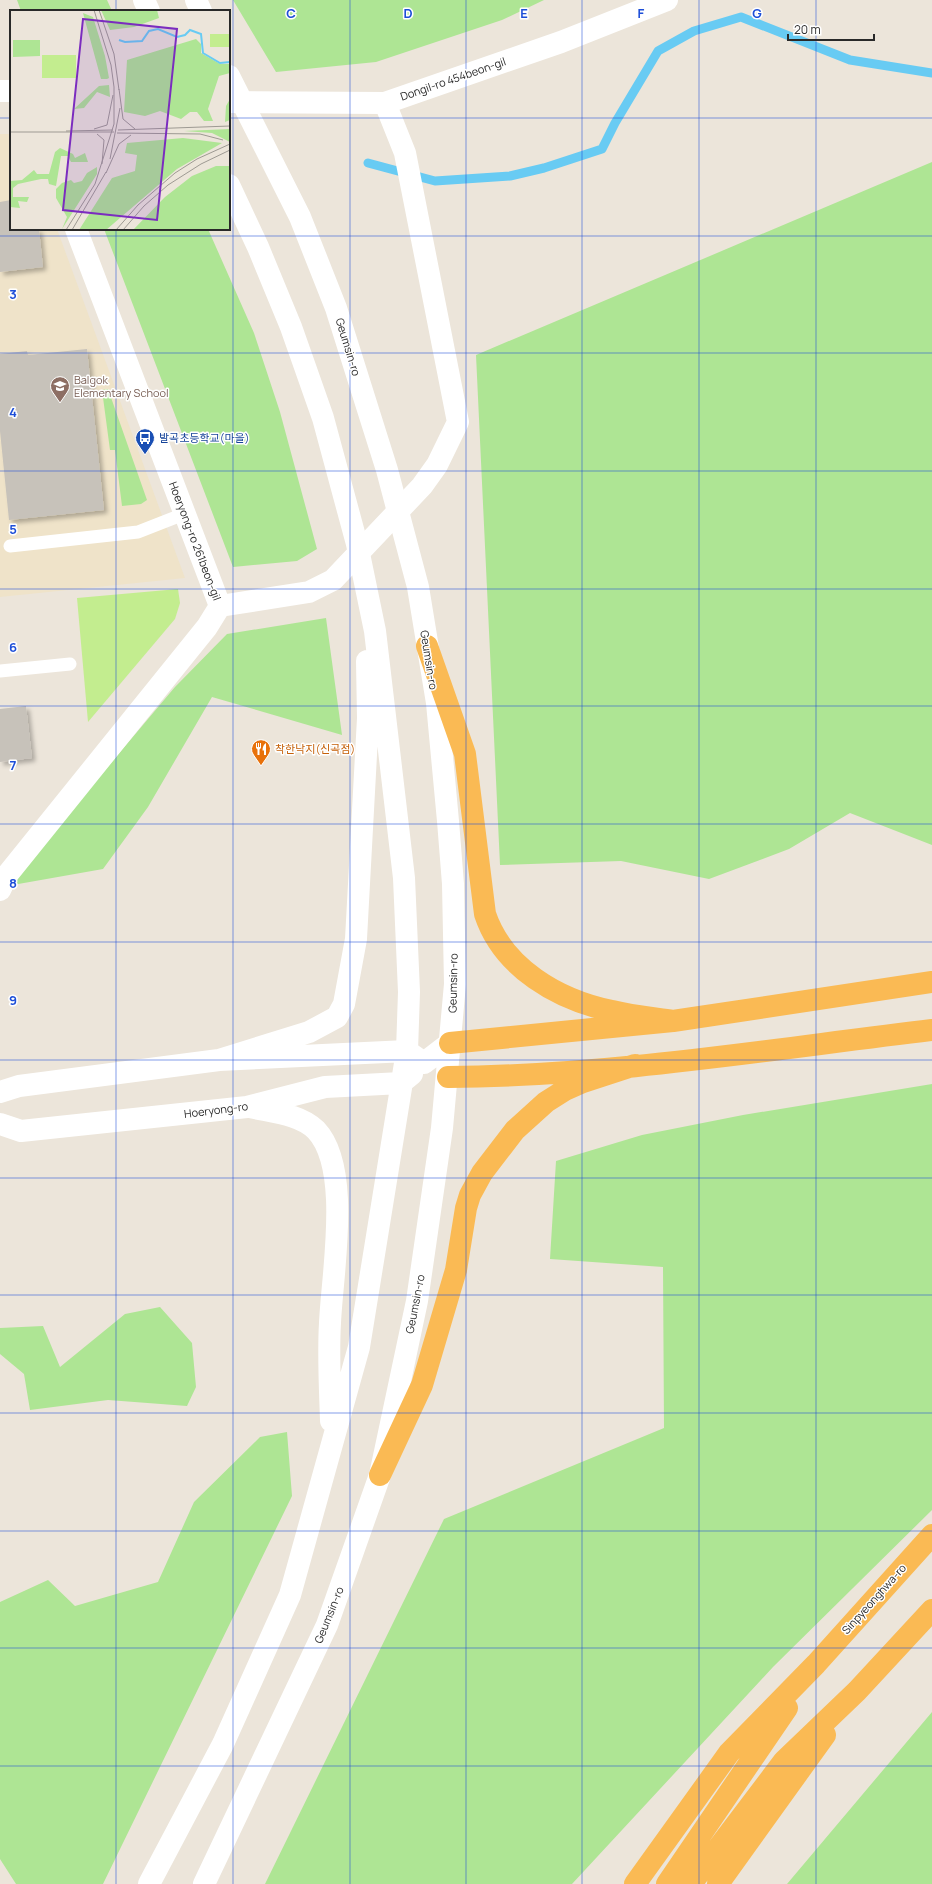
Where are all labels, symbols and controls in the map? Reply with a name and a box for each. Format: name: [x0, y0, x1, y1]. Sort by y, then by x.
text: C: [286, 4, 296, 22]
text: D: [403, 4, 413, 22]
text: E: [520, 4, 528, 22]
text: F: [638, 4, 645, 22]
text: G: [752, 4, 762, 22]
inset map: [10, 10, 230, 230]
scale bar: [788, 16, 874, 42]
text: 20 m: [794, 21, 821, 38]
street label: Dongil-ro 454beon-gil: [398, 53, 508, 104]
text: 3: [9, 285, 17, 303]
street label: Geumsin-ro: [333, 316, 365, 378]
place label: Balgok Elementary School: [74, 372, 169, 400]
school or university icon: Balgok Elementary School: [49, 375, 71, 403]
text: 4: [9, 403, 17, 421]
bus stop icon: 발곡초등학교(마을): [134, 427, 156, 455]
place label: 발곡초등학교(마을): [159, 430, 249, 445]
street label: Hoeryong-ro 261beon-gil: [166, 479, 225, 602]
text: 5: [9, 520, 17, 538]
street label: Geumsin-ro: [417, 629, 442, 691]
text: 6: [9, 638, 17, 656]
restaurant icon: 착한낙지(신곡점): [250, 738, 272, 766]
place label: 착한낙지(신곡점): [275, 741, 355, 756]
text: 7: [10, 756, 17, 774]
text: 8: [9, 874, 17, 892]
street label: Geumsin-ro: [444, 952, 461, 1013]
text: 9: [9, 991, 17, 1009]
street label: Hoeryong-ro: [183, 1098, 249, 1121]
street label: Geumsin-ro: [401, 1273, 428, 1335]
street label: Sinpyeonghwa-ro: [838, 1560, 909, 1637]
street label: Geumsin-ro: [310, 1584, 347, 1645]

